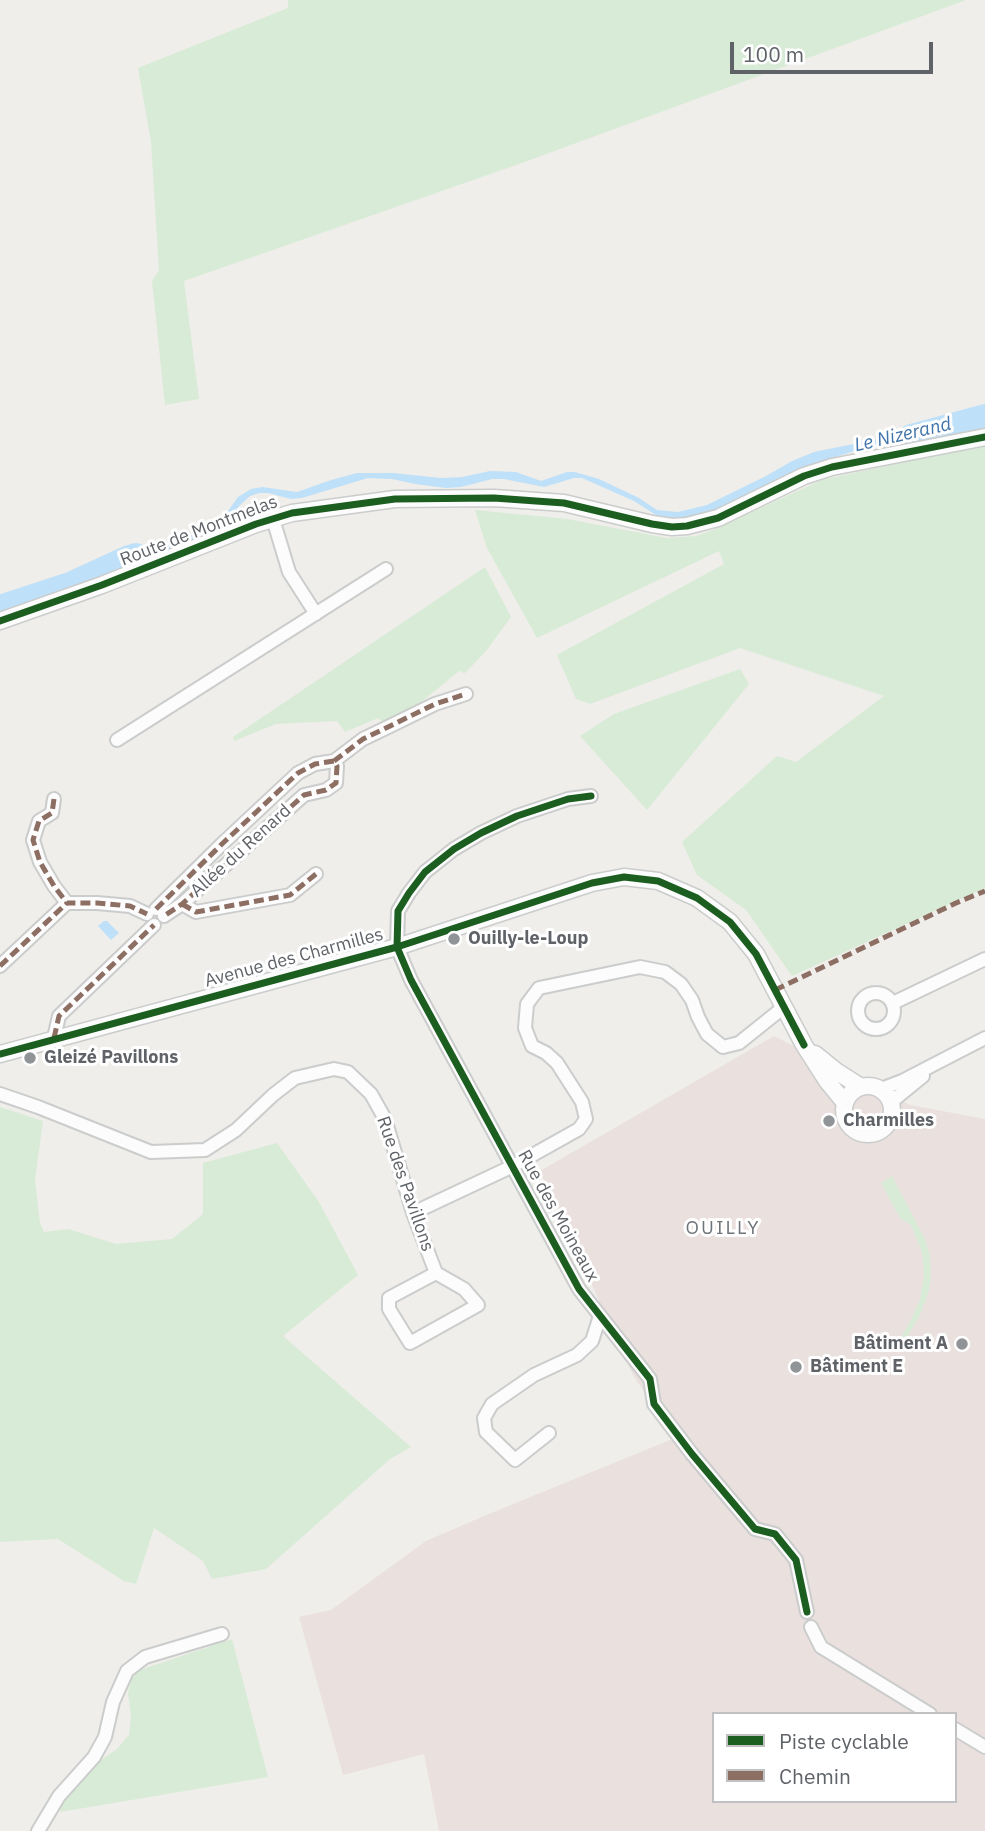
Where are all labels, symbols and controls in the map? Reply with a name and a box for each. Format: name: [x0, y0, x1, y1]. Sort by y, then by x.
scale bar: [733, 28, 936, 72]
text: 100 m: [743, 40, 804, 68]
water label: Le Nizerand: [852, 413, 954, 457]
street label: Route de Montmelas: [117, 491, 281, 571]
street label: Allée du Renard: [186, 800, 296, 902]
street label: Avenue des Charmilles: [202, 924, 386, 992]
place label: Ouilly-le-Loup: [468, 928, 588, 950]
marker: Ouilly-le-Loup: [446, 931, 462, 947]
place label: Gleizé Pavillons: [44, 1047, 178, 1069]
marker: Gleizé Pavillons: [22, 1050, 38, 1066]
place label: Charmilles: [843, 1110, 934, 1132]
marker: Charmilles: [821, 1113, 837, 1129]
street label: Rue des Pavillons: [372, 1114, 438, 1254]
street label: Rue des Moineaux: [513, 1146, 603, 1286]
district label: OUILLY: [686, 1218, 760, 1240]
place label: Bâtiment A: [853, 1333, 948, 1355]
marker: Bâtiment A: [954, 1336, 970, 1352]
place label: Bâtiment E: [810, 1356, 903, 1378]
marker: Bâtiment E: [788, 1359, 804, 1375]
legend: [712, 1712, 957, 1803]
text: Piste cyclable: [779, 1727, 909, 1755]
text: Chemin: [779, 1762, 851, 1790]

